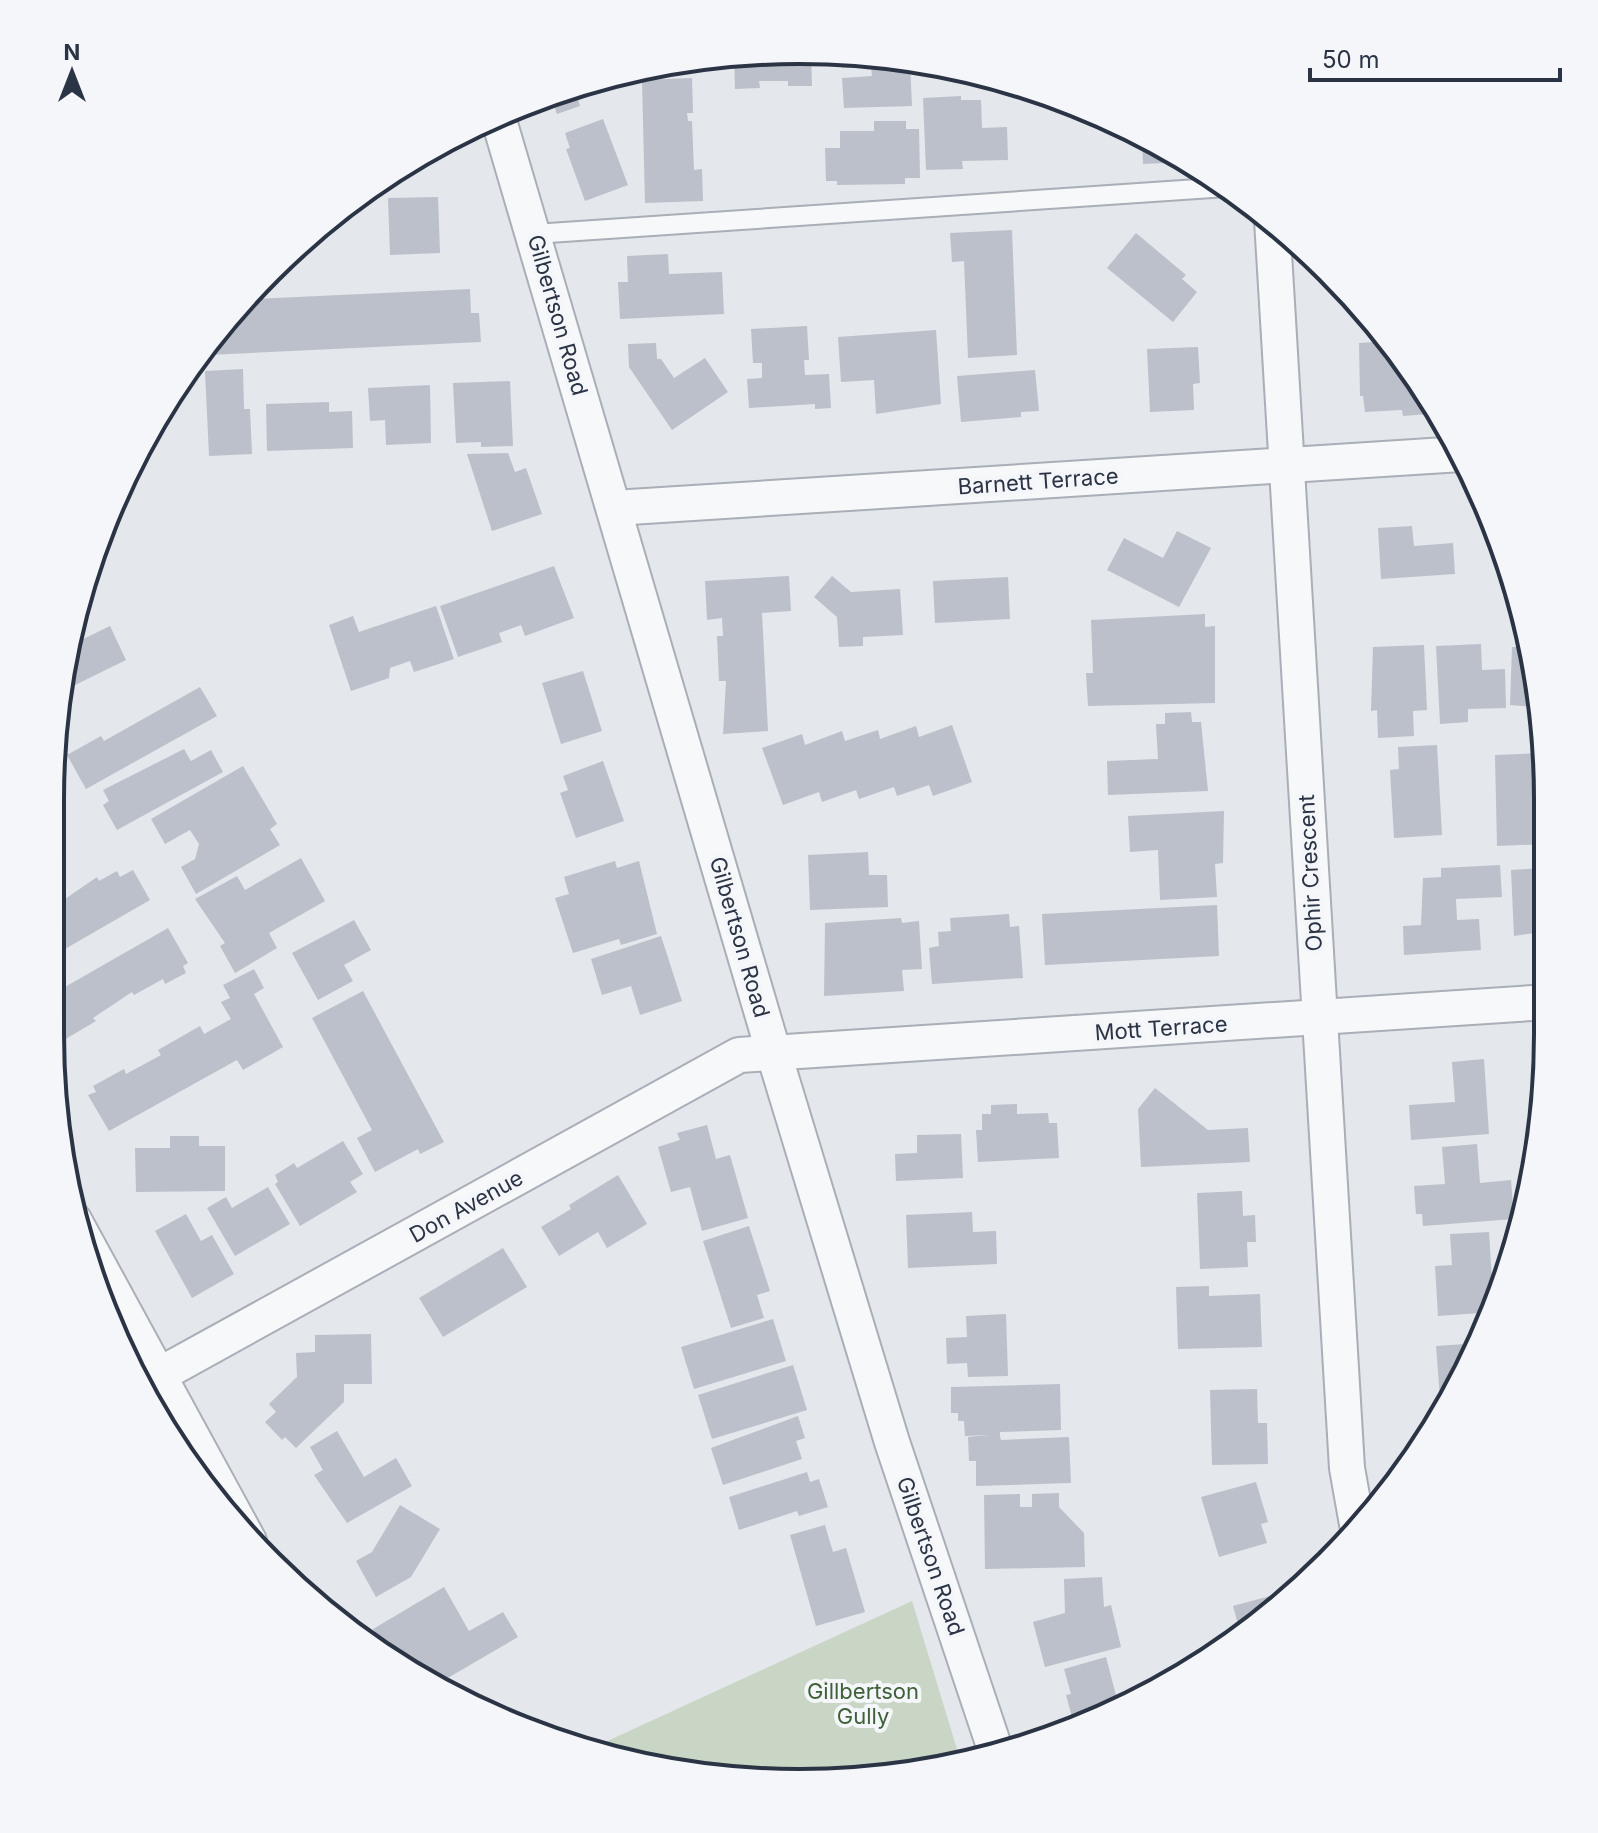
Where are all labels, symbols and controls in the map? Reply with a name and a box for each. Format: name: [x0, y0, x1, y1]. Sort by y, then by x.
north arrow: [32, 32, 112, 112]
scale bar: [1310, 32, 1560, 82]
text: N: [64, 39, 80, 65]
text: 50 m: [1322, 45, 1380, 74]
street label: Gilbertson Road: [523, 232, 593, 398]
street label: Barnett Terrace: [957, 462, 1119, 500]
street label: Ophir Crescent: [1293, 794, 1327, 952]
street label: Gilbertson Road: [705, 854, 775, 1020]
street label: Mott Terrace: [1094, 1010, 1228, 1046]
street label: Don Avenue: [405, 1164, 527, 1248]
street label: Gilbertson Road: [892, 1473, 970, 1639]
park label: Gillbertson Gully: [807, 1678, 919, 1729]

